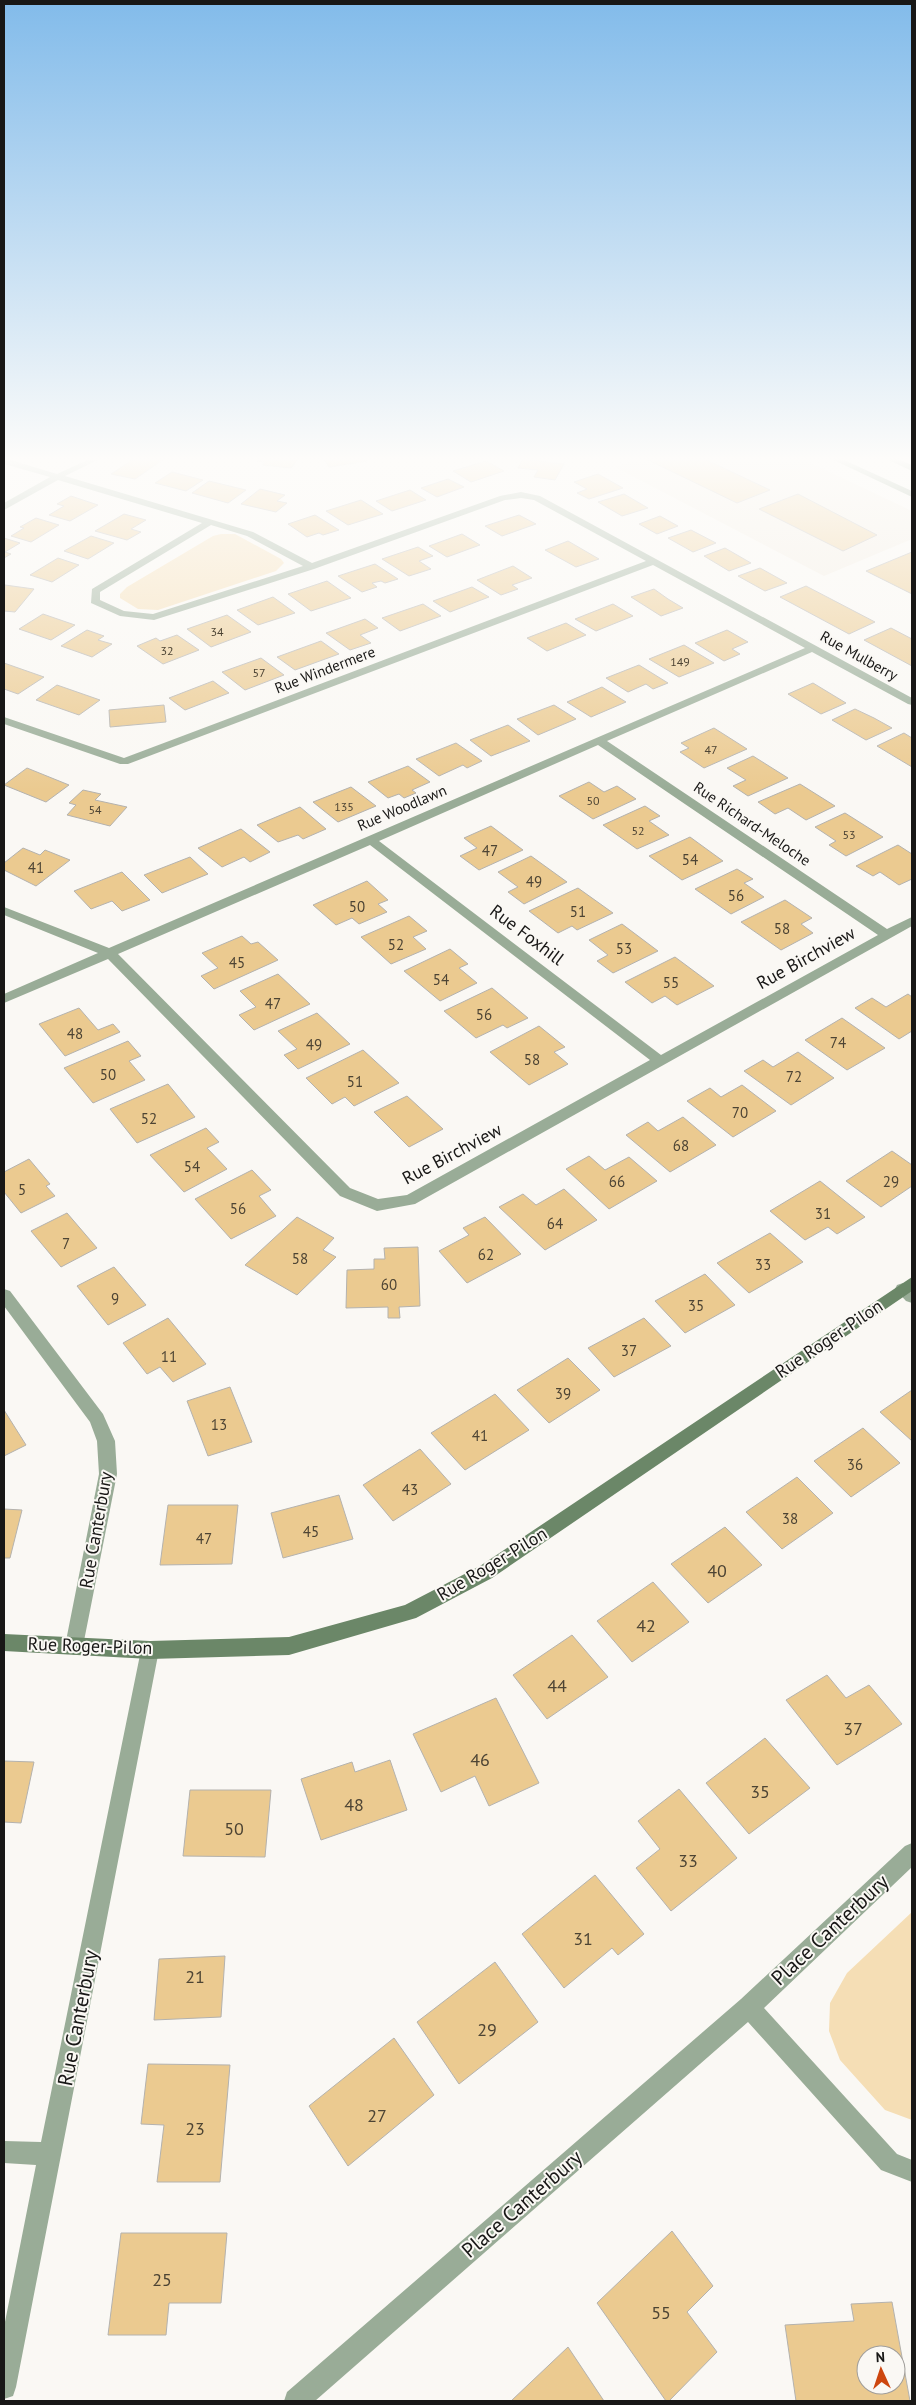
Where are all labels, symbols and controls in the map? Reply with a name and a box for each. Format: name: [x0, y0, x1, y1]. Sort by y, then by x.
house number: 34: [210, 624, 224, 639]
street label: Rue Mulberry: [817, 626, 901, 685]
street label: Rue Windermere: [272, 642, 378, 697]
house number: 32: [160, 643, 174, 658]
house number: 149: [670, 654, 690, 669]
house number: 57: [252, 665, 266, 680]
house number: 47: [704, 742, 718, 757]
street label: Rue Richard-Meloche: [690, 777, 814, 870]
street label: Rue Woodlawn: [354, 780, 449, 835]
house number: 50: [586, 793, 600, 808]
house number: 135: [334, 799, 354, 814]
house number: 54: [88, 802, 102, 817]
house number: 52: [631, 823, 645, 838]
house number: 53: [842, 827, 856, 842]
house number: 47: [482, 841, 498, 860]
house number: 54: [682, 850, 698, 869]
house number: 41: [28, 858, 44, 877]
house number: 49: [526, 872, 542, 891]
house number: 56: [728, 886, 744, 905]
house number: 50: [349, 897, 365, 916]
street label: Rue Foxhill: [486, 899, 570, 970]
house number: 51: [570, 902, 586, 921]
house number: 58: [774, 919, 790, 938]
street label: Rue Birchview: [752, 921, 860, 994]
house number: 52: [388, 935, 404, 954]
house number: 53: [616, 939, 632, 958]
house number: 45: [229, 953, 245, 972]
house number: 54: [433, 970, 449, 989]
house number: 55: [663, 973, 679, 992]
house number: 47: [265, 994, 281, 1013]
house number: 56: [476, 1005, 492, 1024]
house number: 48: [67, 1024, 83, 1043]
house number: 74: [830, 1033, 846, 1052]
house number: 49: [306, 1035, 322, 1054]
house number: 58: [524, 1050, 540, 1069]
house number: 50: [100, 1065, 116, 1084]
house number: 72: [786, 1067, 802, 1086]
house number: 51: [347, 1072, 363, 1091]
house number: 70: [732, 1103, 748, 1122]
house number: 52: [141, 1109, 157, 1128]
street label: Rue Birchview: [398, 1117, 506, 1189]
house number: 68: [673, 1136, 689, 1155]
house number: 54: [184, 1157, 200, 1176]
house number: 66: [609, 1172, 625, 1191]
house number: 29: [883, 1172, 899, 1191]
house number: 5: [18, 1180, 26, 1199]
house number: 56: [230, 1199, 246, 1218]
house number: 31: [815, 1204, 831, 1223]
house number: 64: [547, 1214, 563, 1233]
house number: 7: [62, 1234, 70, 1253]
house number: 62: [478, 1245, 494, 1264]
house number: 58: [292, 1249, 308, 1268]
house number: 33: [755, 1255, 771, 1274]
house number: 60: [381, 1275, 397, 1294]
house number: 9: [111, 1289, 119, 1308]
street label: Rue Roger-Pilon: [771, 1294, 887, 1383]
house number: 35: [688, 1296, 704, 1315]
house number: 37: [621, 1341, 637, 1360]
house number: 11: [161, 1347, 177, 1366]
house number: 39: [555, 1384, 571, 1403]
house number: 13: [211, 1415, 227, 1434]
house number: 41: [472, 1426, 488, 1445]
house number: 36: [847, 1455, 863, 1474]
street label: Rue Canterbury: [74, 1469, 117, 1590]
house number: 43: [402, 1480, 418, 1499]
house number: 38: [782, 1509, 798, 1528]
house number: 45: [303, 1522, 319, 1541]
street label: Rue Roger-Pilon: [432, 1522, 551, 1606]
house number: 47: [196, 1529, 212, 1548]
house number: 40: [707, 1559, 727, 1582]
house number: 42: [636, 1614, 656, 1637]
street label: Rue Roger-Pilon: [27, 1632, 153, 1659]
house number: 44: [547, 1674, 567, 1697]
house number: 37: [843, 1717, 863, 1740]
house number: 46: [470, 1748, 490, 1771]
house number: 35: [750, 1780, 770, 1803]
house number: 48: [344, 1793, 364, 1816]
house number: 50: [224, 1817, 244, 1840]
house number: 33: [678, 1849, 698, 1872]
street label: Place Canterbury: [765, 1868, 894, 1991]
house number: 31: [573, 1927, 593, 1950]
street label: Rue Canterbury: [51, 1948, 104, 2088]
house number: 21: [185, 1965, 205, 1988]
house number: 29: [477, 2018, 497, 2041]
house number: 27: [367, 2104, 387, 2127]
house number: 23: [185, 2117, 205, 2140]
street label: Place Canterbury: [456, 2144, 588, 2263]
house number: 25: [152, 2268, 172, 2291]
house number: 55: [651, 2301, 671, 2324]
north arrow: [856, 2345, 906, 2395]
text: N: [875, 2348, 885, 2366]

